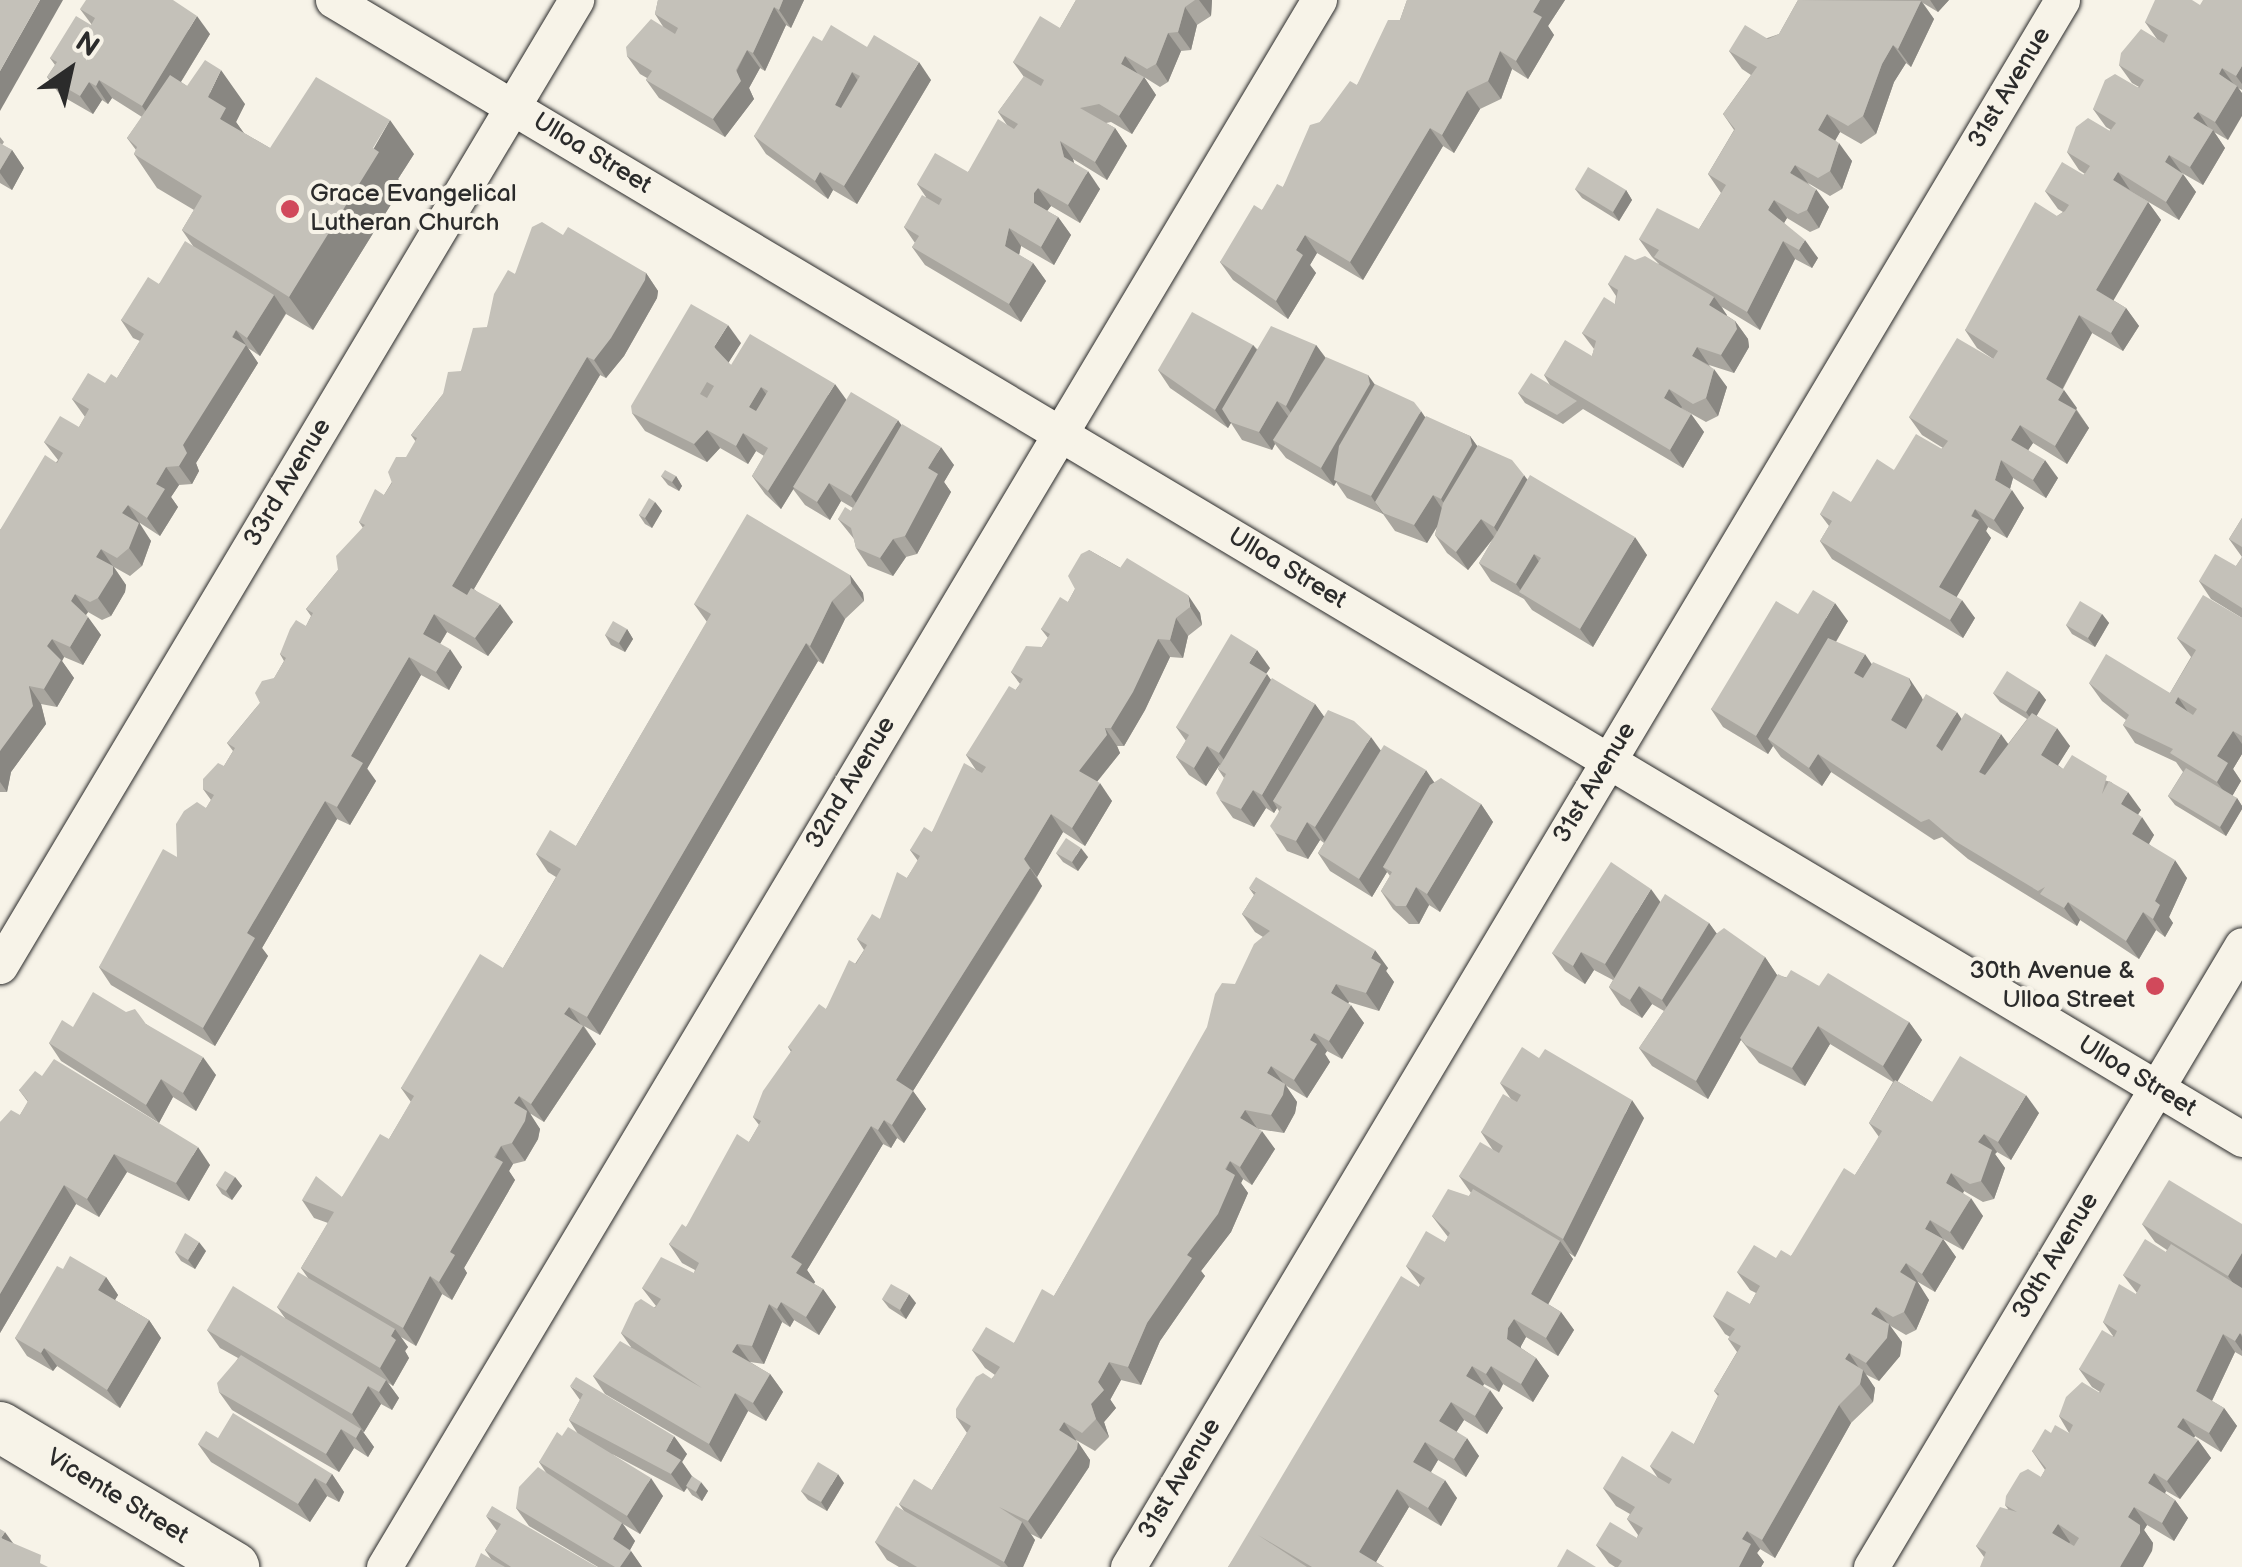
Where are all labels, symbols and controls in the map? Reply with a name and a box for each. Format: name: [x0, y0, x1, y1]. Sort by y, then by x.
north arrow: [20, 20, 120, 120]
street label: 31st Avenue: [1962, 22, 2058, 154]
text: N: [69, 25, 105, 64]
street label: Ulloa Street: [527, 107, 657, 201]
place label: Grace Evangelical Lutheran Church: [310, 180, 516, 239]
marker: Grace Evangelical Lutheran Church: [279, 198, 301, 220]
street label: 33rd Avenue: [238, 413, 338, 553]
street label: Ulloa Street: [1222, 522, 1352, 616]
street label: 32nd Avenue: [800, 711, 902, 855]
street label: 31st Avenue: [1547, 717, 1643, 849]
place label: 30th Avenue & Ulloa Street: [1969, 957, 2135, 1016]
marker: 30th Avenue & Ulloa Street: [2144, 975, 2166, 997]
street label: Ulloa Street: [2072, 1030, 2202, 1124]
street label: 30th Avenue: [2007, 1187, 2105, 1325]
street label: 31st Avenue: [1132, 1413, 1228, 1545]
street label: Vicente Street: [40, 1443, 194, 1551]

